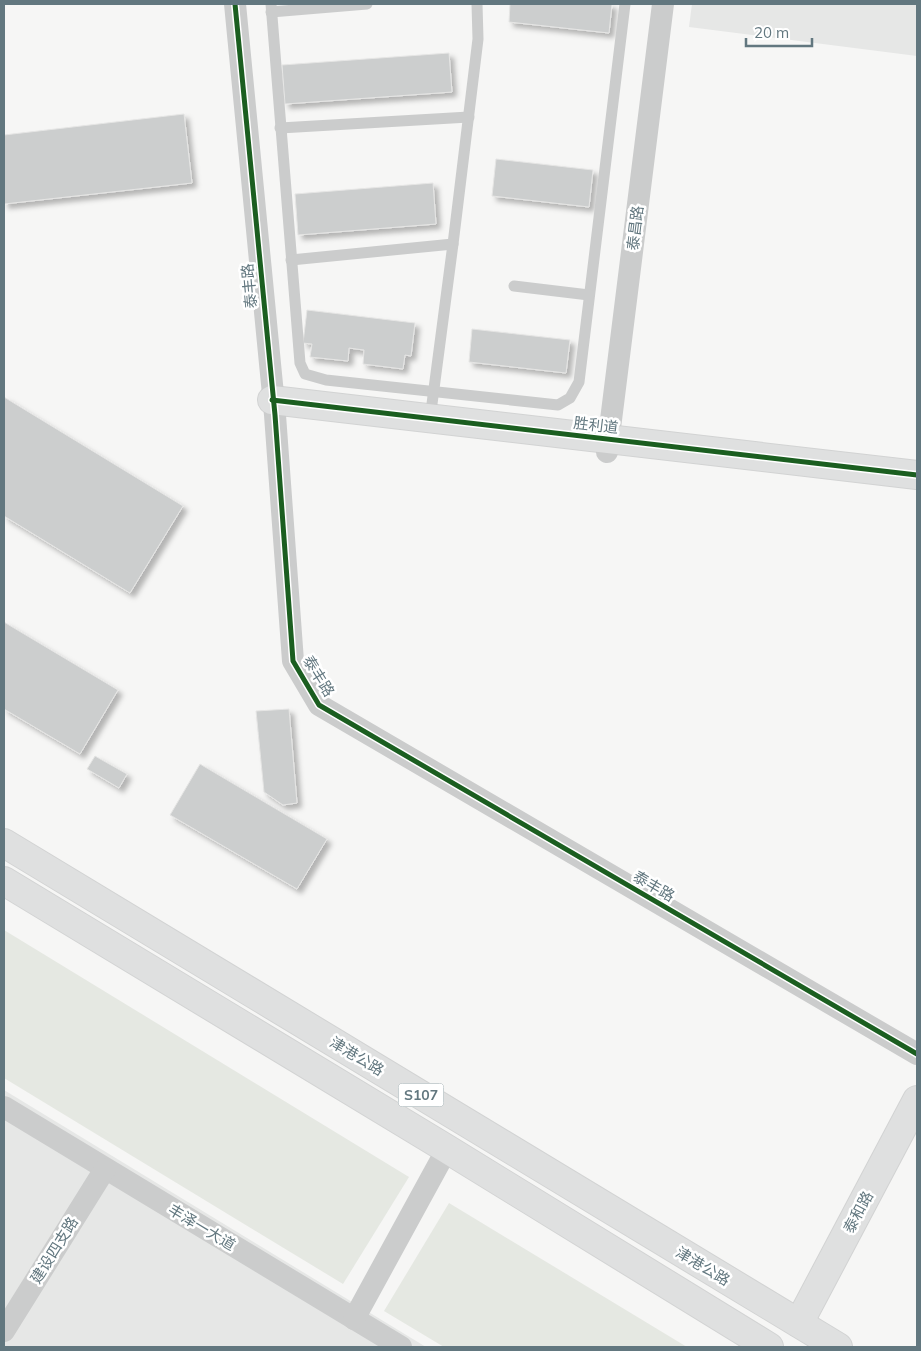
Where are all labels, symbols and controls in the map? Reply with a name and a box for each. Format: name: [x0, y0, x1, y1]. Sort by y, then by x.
scale bar: [746, 15, 812, 47]
text: 20 m: [754, 23, 789, 42]
street label: 泰昌路: [623, 205, 647, 251]
street label: 泰丰路: [238, 263, 260, 309]
street label: 胜利道: [573, 413, 619, 437]
street label: 泰丰路: [299, 652, 339, 700]
street label: 泰丰路: [630, 867, 678, 905]
street label: 津港公路: [326, 1032, 388, 1080]
road number: S107: [398, 1084, 444, 1106]
street label: 泰和路: [839, 1188, 877, 1236]
street label: 丰泽一大道: [165, 1200, 239, 1254]
street label: 建设四支路: [26, 1213, 82, 1287]
street label: 津港公路: [672, 1242, 734, 1290]

